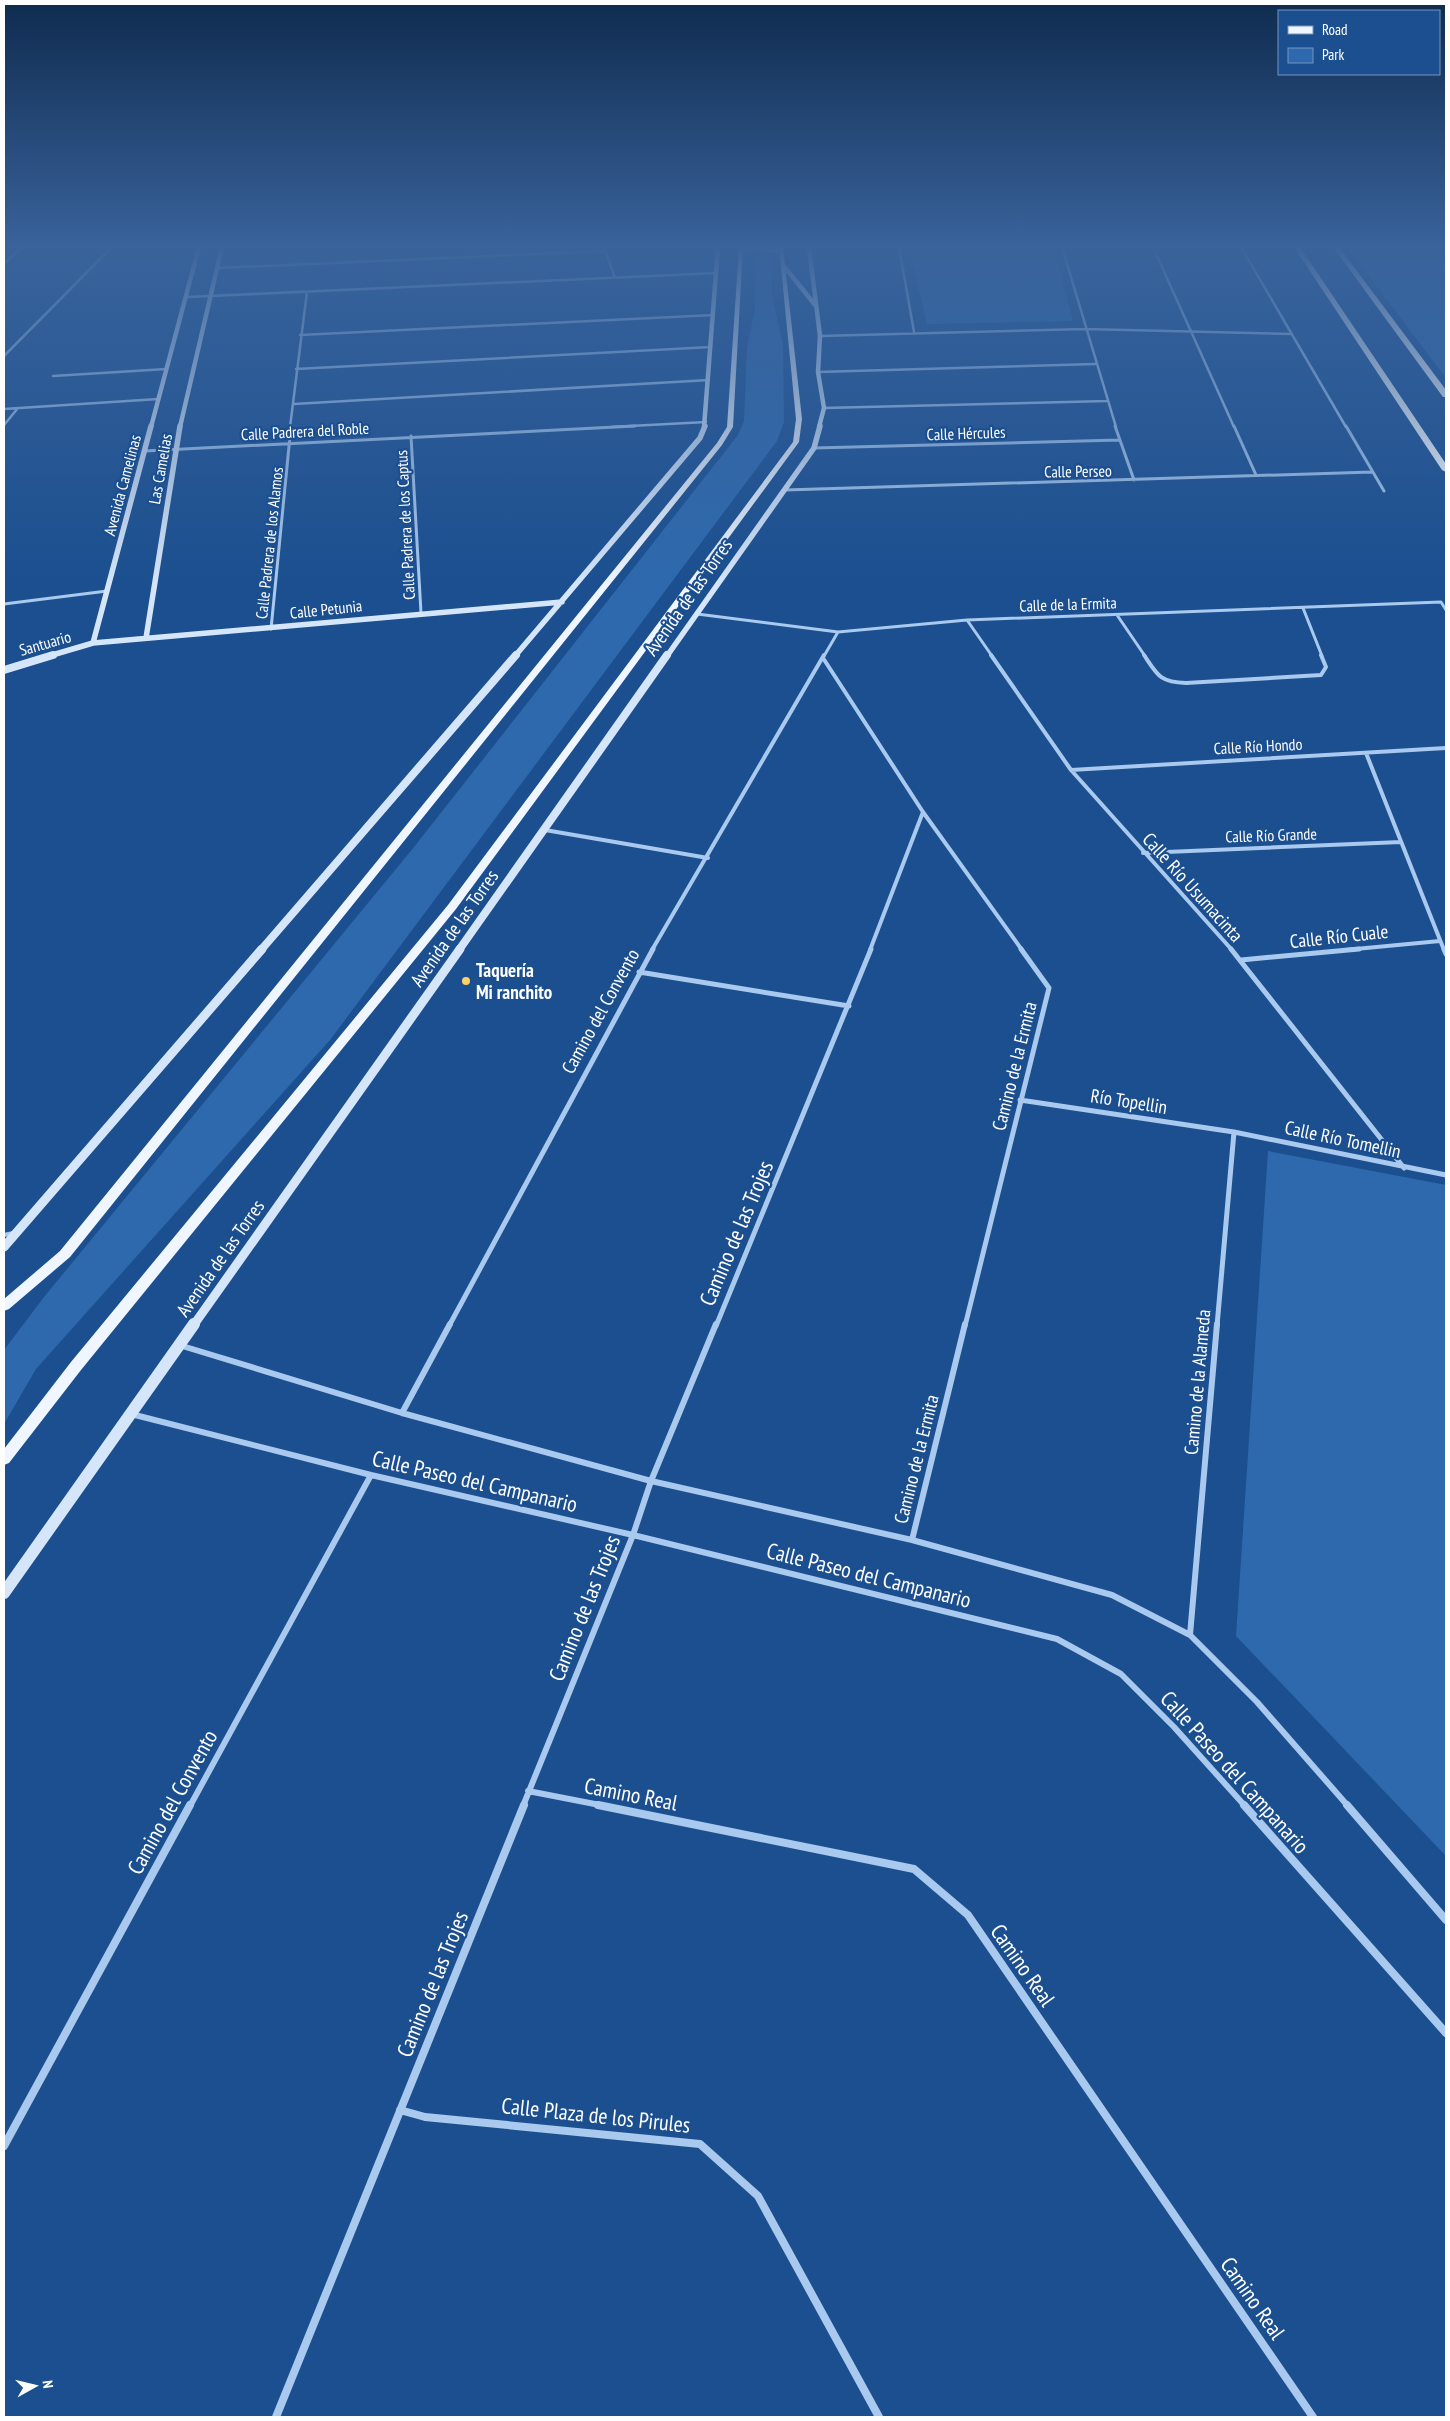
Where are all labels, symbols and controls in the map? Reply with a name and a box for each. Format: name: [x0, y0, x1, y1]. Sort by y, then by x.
legend: [1278, 10, 1440, 75]
text: Road: [1322, 20, 1348, 39]
text: Park: [1322, 45, 1344, 64]
street label: Calle Padrera del Roble: [240, 418, 370, 444]
street label: Calle Hércules: [926, 422, 1006, 444]
street label: Avenida Camelinas: [99, 432, 145, 538]
street label: Las Camelias: [144, 432, 176, 506]
street label: Calle Padrera de los Captus: [391, 450, 419, 600]
street label: Calle Perseo: [1044, 460, 1112, 482]
street label: Calle Padrera de los Alamos: [251, 466, 287, 620]
street label: Avenida de las Torres: [639, 534, 737, 660]
street label: Calle de la Ermita: [1019, 592, 1117, 616]
street label: Calle Petunia: [289, 595, 363, 623]
street label: Santuario: [17, 626, 73, 660]
street label: Calle Río Hondo: [1213, 734, 1303, 758]
street label: Calle Río Grande: [1225, 823, 1317, 847]
street label: Calle Río Usumacinta: [1138, 827, 1248, 947]
street label: Avenida de las Torres: [405, 865, 503, 991]
street label: Calle Río Cuale: [1289, 919, 1390, 953]
street label: Camino del Convento: [556, 944, 644, 1078]
place label: Taquería Mi ranchito: [476, 958, 552, 1004]
marker: Taquería Mi ranchito: [460, 975, 472, 987]
street label: Camino de la Ermita: [986, 999, 1042, 1133]
street label: Río Topellin: [1089, 1083, 1169, 1119]
street label: Calle Río Tomellin: [1283, 1115, 1403, 1163]
street label: Camino de las Trojes: [693, 1156, 779, 1310]
street label: Avenida de las Torres: [171, 1195, 269, 1321]
street label: Camino de la Alameda: [1179, 1308, 1215, 1456]
street label: Camino de la Ermita: [888, 1392, 944, 1526]
street label: Calle Paseo del Campanario: [370, 1444, 580, 1518]
street label: Camino de las Trojes: [542, 1531, 626, 1685]
street label: Calle Paseo del Campanario: [764, 1536, 974, 1614]
street label: Calle Paseo del Campanario: [1154, 1685, 1316, 1859]
street label: Camino del Convento: [121, 1725, 223, 1879]
street label: Camino Real: [582, 1771, 681, 1817]
street label: Camino de las Trojes: [390, 1907, 474, 2061]
street label: Camino Real: [985, 1918, 1062, 2012]
street label: Calle Plaza de los Pirules: [500, 2091, 692, 2139]
street label: Camino Real: [1215, 2251, 1292, 2345]
north arrow: [10, 2361, 60, 2411]
text: N: [38, 2379, 57, 2389]

